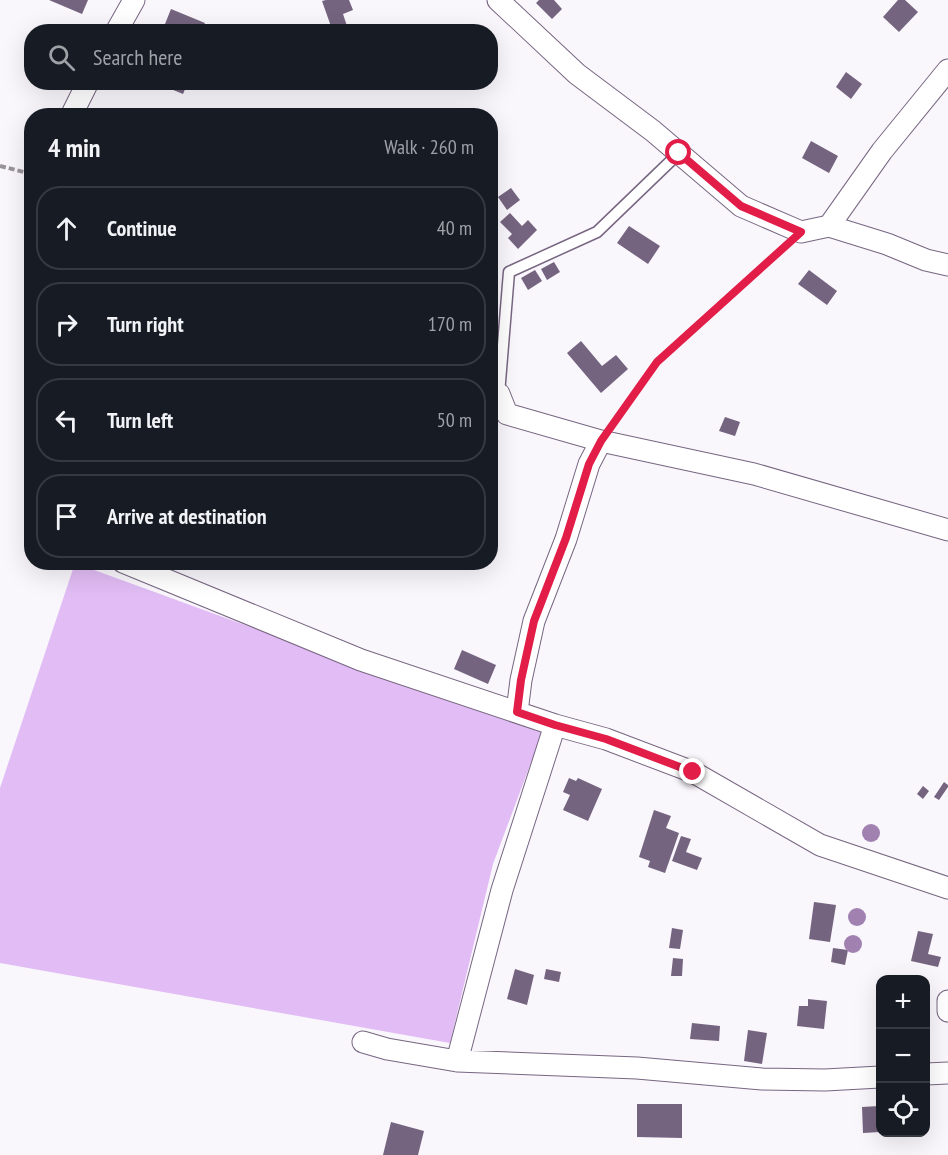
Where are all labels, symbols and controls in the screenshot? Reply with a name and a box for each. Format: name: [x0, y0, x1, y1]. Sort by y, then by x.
search box: [24, 24, 498, 90]
icon: search: [45, 41, 78, 74]
text: Search here: [93, 43, 182, 71]
text: 4 min: [48, 131, 101, 164]
text: Walk · 260 m: [384, 134, 474, 160]
route start: [665, 139, 691, 165]
icon: ahead: [50, 212, 83, 245]
text: Continue: [107, 214, 177, 242]
text: 40 m: [437, 215, 472, 241]
icon: right: [50, 308, 83, 341]
text: Turn right: [107, 310, 184, 338]
text: 170 m: [428, 311, 472, 337]
icon: left: [50, 404, 83, 437]
text: Turn left: [107, 406, 173, 434]
text: 50 m: [437, 407, 472, 433]
icon: arrive: [50, 500, 83, 533]
text: Arrive at destination: [107, 502, 267, 530]
route end: [679, 758, 705, 784]
map controls: [876, 975, 930, 1137]
button: +: [876, 975, 930, 1029]
button: −: [876, 1029, 930, 1083]
button: locate: [876, 1083, 930, 1137]

